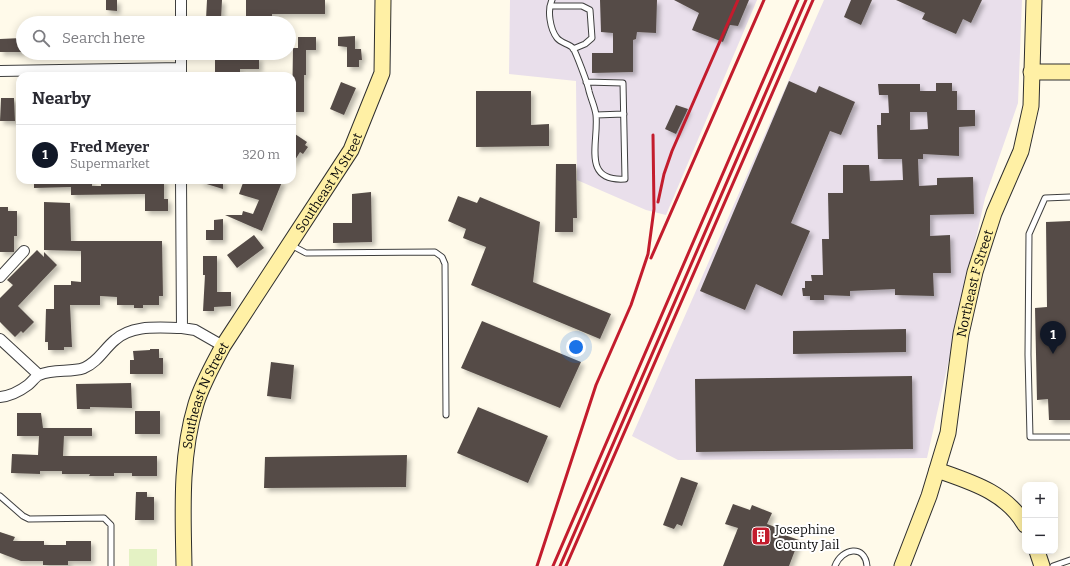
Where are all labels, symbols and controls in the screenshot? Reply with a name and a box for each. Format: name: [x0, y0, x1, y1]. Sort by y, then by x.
search box: [16, 16, 296, 60]
icon: search: [30, 27, 52, 49]
text: Search here: [62, 29, 145, 47]
text: Nearby: [32, 88, 91, 109]
street label: Southeast M Street: [292, 130, 365, 235]
text: Fred Meyer: [70, 138, 149, 156]
text: 1: [42, 147, 48, 162]
text: 320 m: [242, 147, 280, 162]
text: Supermarket: [70, 156, 150, 171]
street label: Northeast F Street: [953, 228, 996, 339]
pin: 1: [1040, 321, 1066, 354]
your location: [566, 337, 586, 357]
street label: Southeast N Street: [179, 339, 231, 450]
map controls: [1022, 482, 1058, 554]
button: +: [1022, 482, 1058, 518]
button: −: [1022, 518, 1058, 554]
place label: Josephine County Jail: [774, 522, 840, 552]
building icon: Josephine County Jail: [750, 525, 772, 547]

